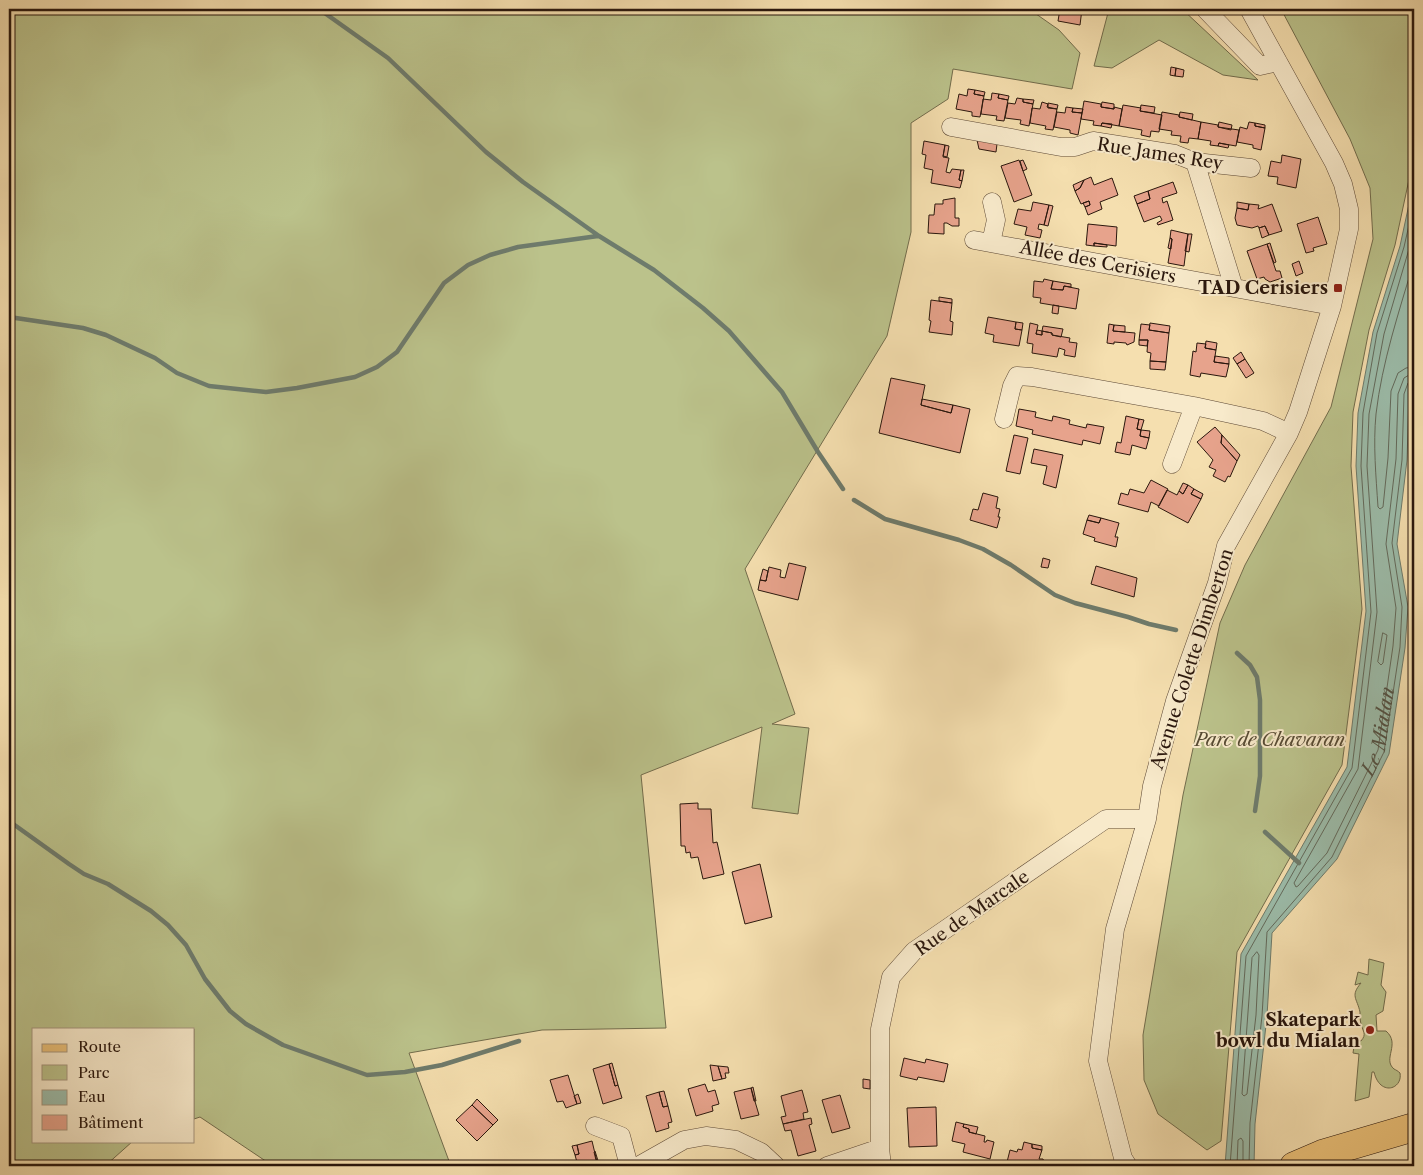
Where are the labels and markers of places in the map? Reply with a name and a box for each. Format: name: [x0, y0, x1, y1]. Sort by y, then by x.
place label: TAD Cerisiers: [1198, 277, 1328, 299]
marker: TAD Cerisiers: [1332, 282, 1344, 294]
place label: Skatepark bowl du Mialan: [1215, 1009, 1361, 1052]
marker: Skatepark bowl du Mialan: [1364, 1024, 1376, 1036]

